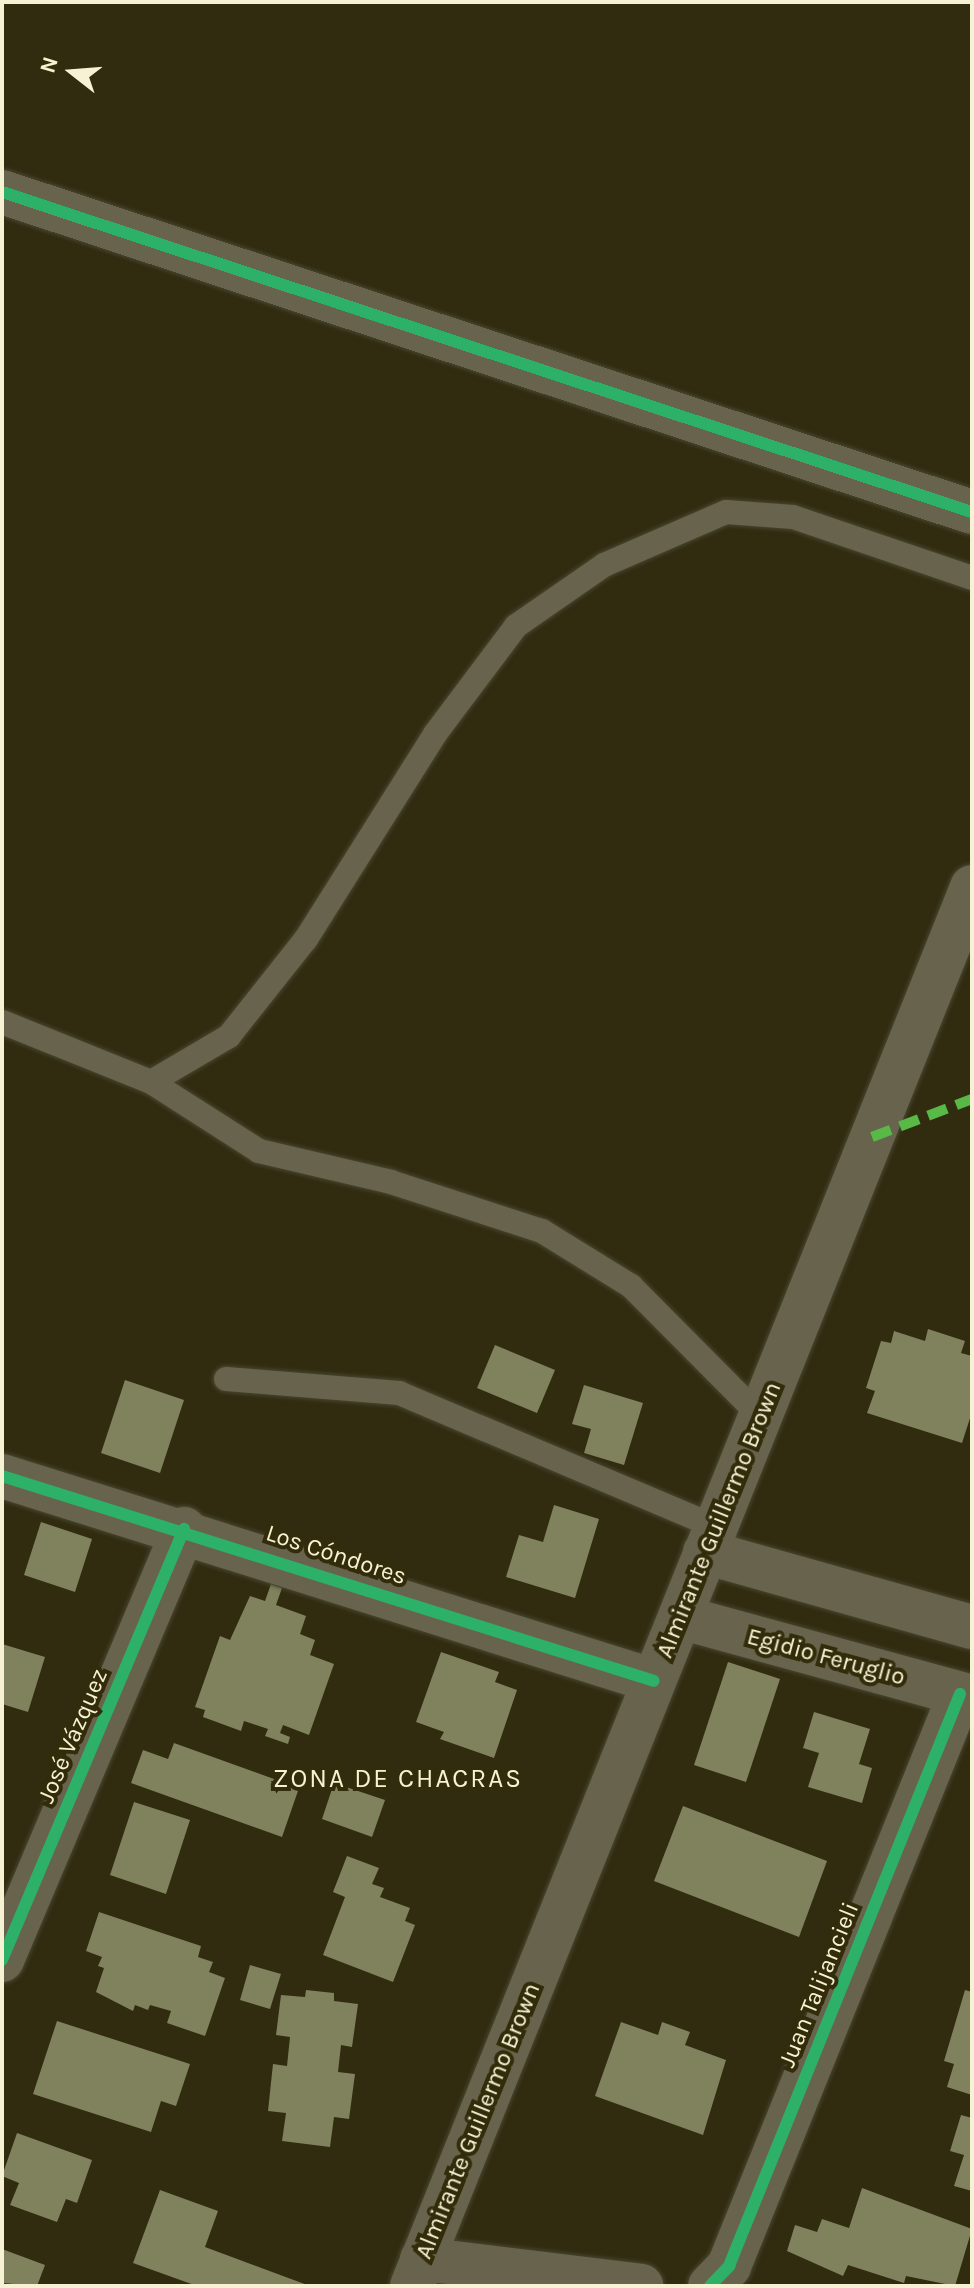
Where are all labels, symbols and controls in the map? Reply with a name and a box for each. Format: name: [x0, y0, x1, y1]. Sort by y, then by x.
north arrow: [32, 32, 112, 112]
text: N: [34, 54, 64, 76]
street label: Almirante Guillermo Brown: [650, 1378, 788, 1662]
street label: Los Cóndores: [262, 1519, 410, 1591]
street label: Egidio Feruglio: [744, 1622, 908, 1692]
street label: José Vázquez: [32, 1665, 114, 1807]
district label: ZONA DE CHACRAS: [273, 1763, 523, 1795]
street label: Juan Talijancieli: [773, 1898, 865, 2072]
street label: Almirante Guillermo Brown: [409, 1979, 547, 2263]

